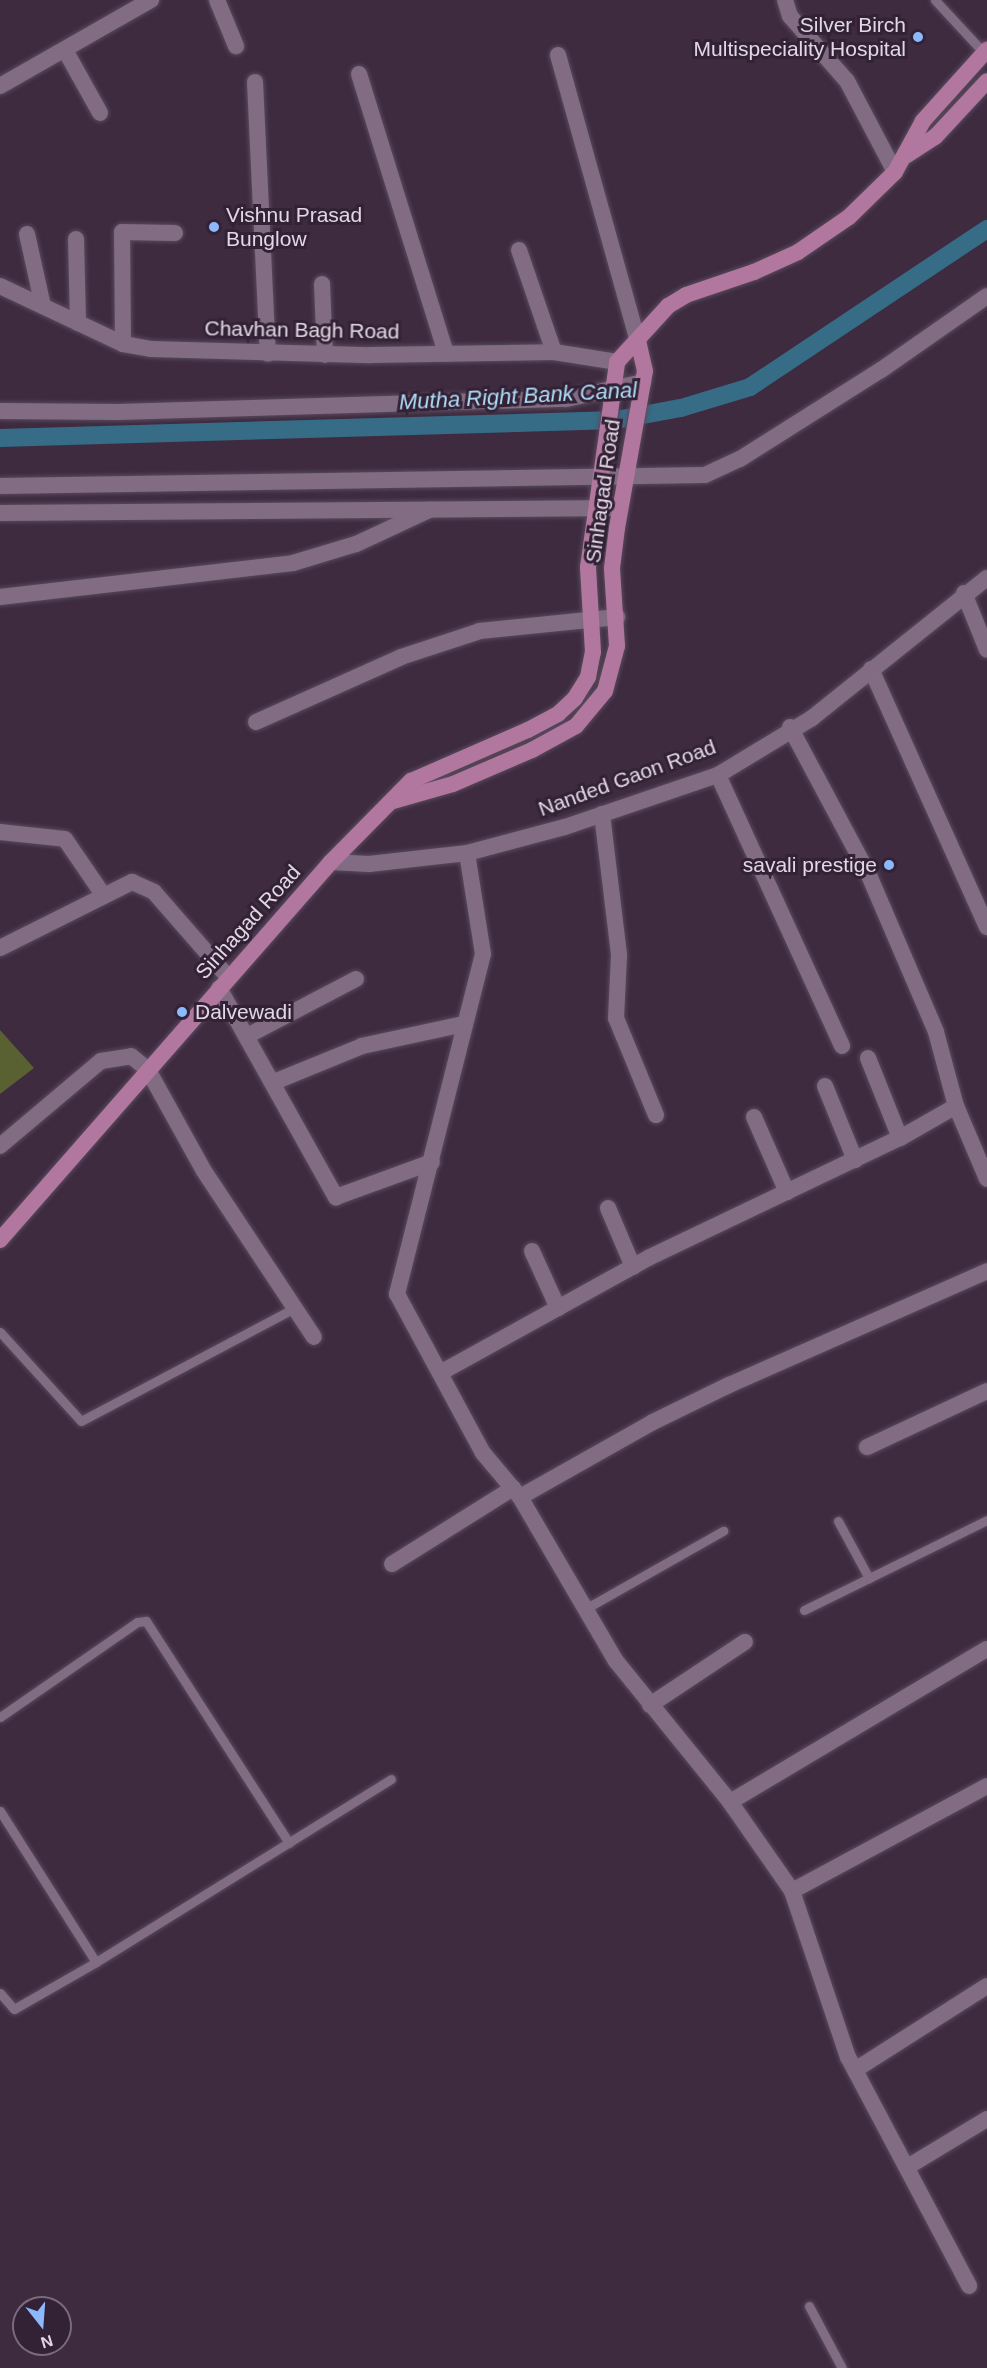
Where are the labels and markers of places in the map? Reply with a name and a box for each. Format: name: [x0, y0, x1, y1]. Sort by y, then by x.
place label: Silver Birch Multispeciality Hospital: [694, 12, 906, 62]
marker: Silver Birch Multispeciality Hospital: [911, 30, 925, 44]
place label: Vishnu Prasad Bunglow: [226, 202, 362, 252]
marker: Vishnu Prasad Bunglow: [207, 220, 221, 234]
place label: savali prestige: [743, 852, 877, 878]
marker: savali prestige: [882, 858, 896, 872]
place label: Dalvewadi: [195, 999, 292, 1025]
marker: Dalvewadi: [173, 1003, 191, 1021]

